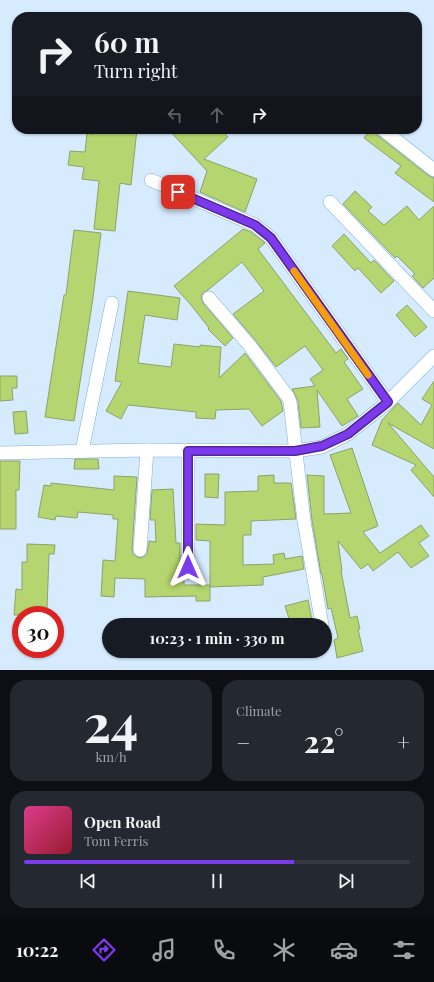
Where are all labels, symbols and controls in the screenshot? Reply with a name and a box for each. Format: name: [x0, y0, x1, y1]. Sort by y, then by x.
text: 60 m: [94, 23, 160, 60]
icon: right: [28, 28, 80, 80]
text: Turn right: [94, 59, 177, 83]
icon: left: [164, 104, 186, 126]
icon: ahead: [206, 104, 228, 126]
icon: right: [248, 104, 270, 126]
pin: [161, 175, 195, 209]
icon: arrive: [167, 181, 189, 203]
position arrow: [167, 546, 209, 588]
speed limit sign: 30: [12, 606, 64, 658]
text: 10:23 · 1 min · 330 m: [149, 628, 285, 648]
text: 24: [84, 687, 138, 756]
text: Climate: [236, 702, 282, 719]
text: 22°: [304, 721, 344, 761]
text: −: [236, 727, 250, 757]
text: +: [397, 727, 410, 757]
text: km/h: [95, 748, 127, 765]
text: Open Road: [84, 812, 161, 832]
text: Tom Ferris: [84, 832, 148, 849]
icon: previous: [77, 870, 99, 892]
icon: pause: [206, 870, 228, 892]
icon: next: [335, 870, 357, 892]
icon: directions: [90, 936, 118, 964]
icon: music: [150, 936, 178, 964]
icon: phone: [210, 936, 238, 964]
icon: climate: [270, 936, 298, 964]
icon: car: [330, 936, 358, 964]
icon: filters: [390, 936, 418, 964]
text: 10:22: [16, 938, 59, 962]

